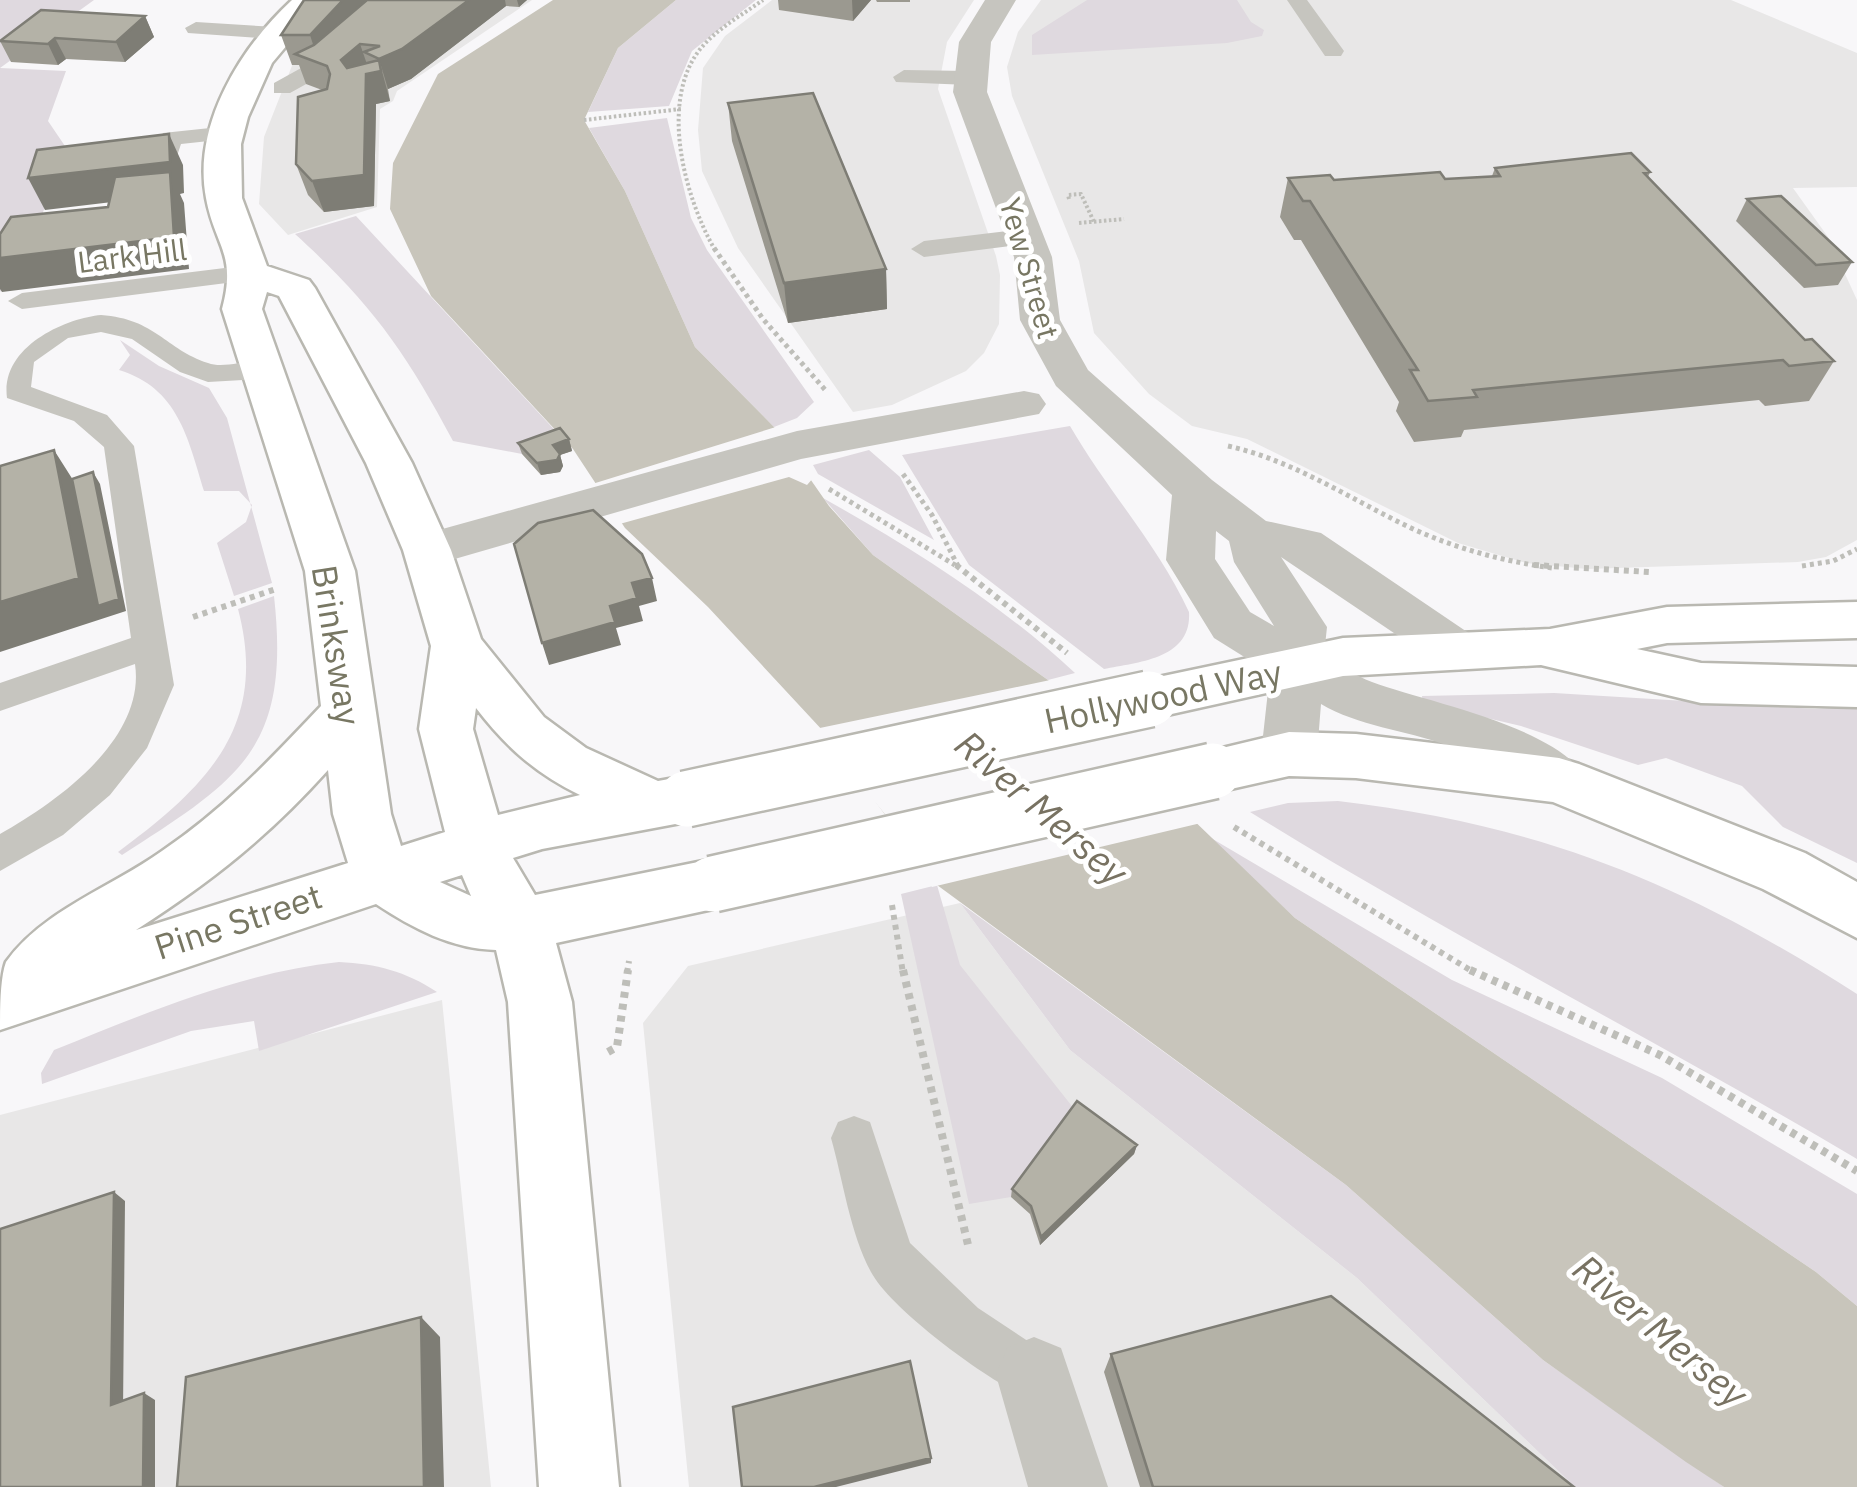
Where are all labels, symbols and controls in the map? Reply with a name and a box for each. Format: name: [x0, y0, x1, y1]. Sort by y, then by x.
street label: Yew Street: [991, 193, 1069, 343]
street label: Lark Hill: [75, 229, 189, 281]
street label: Brinksway: [302, 562, 372, 728]
street label: Hollywood Way: [1040, 648, 1286, 744]
water label: River Mersey: [946, 719, 1140, 896]
street label: Pine Street: [148, 872, 328, 970]
water label: River Mersey: [1564, 1243, 1759, 1418]

